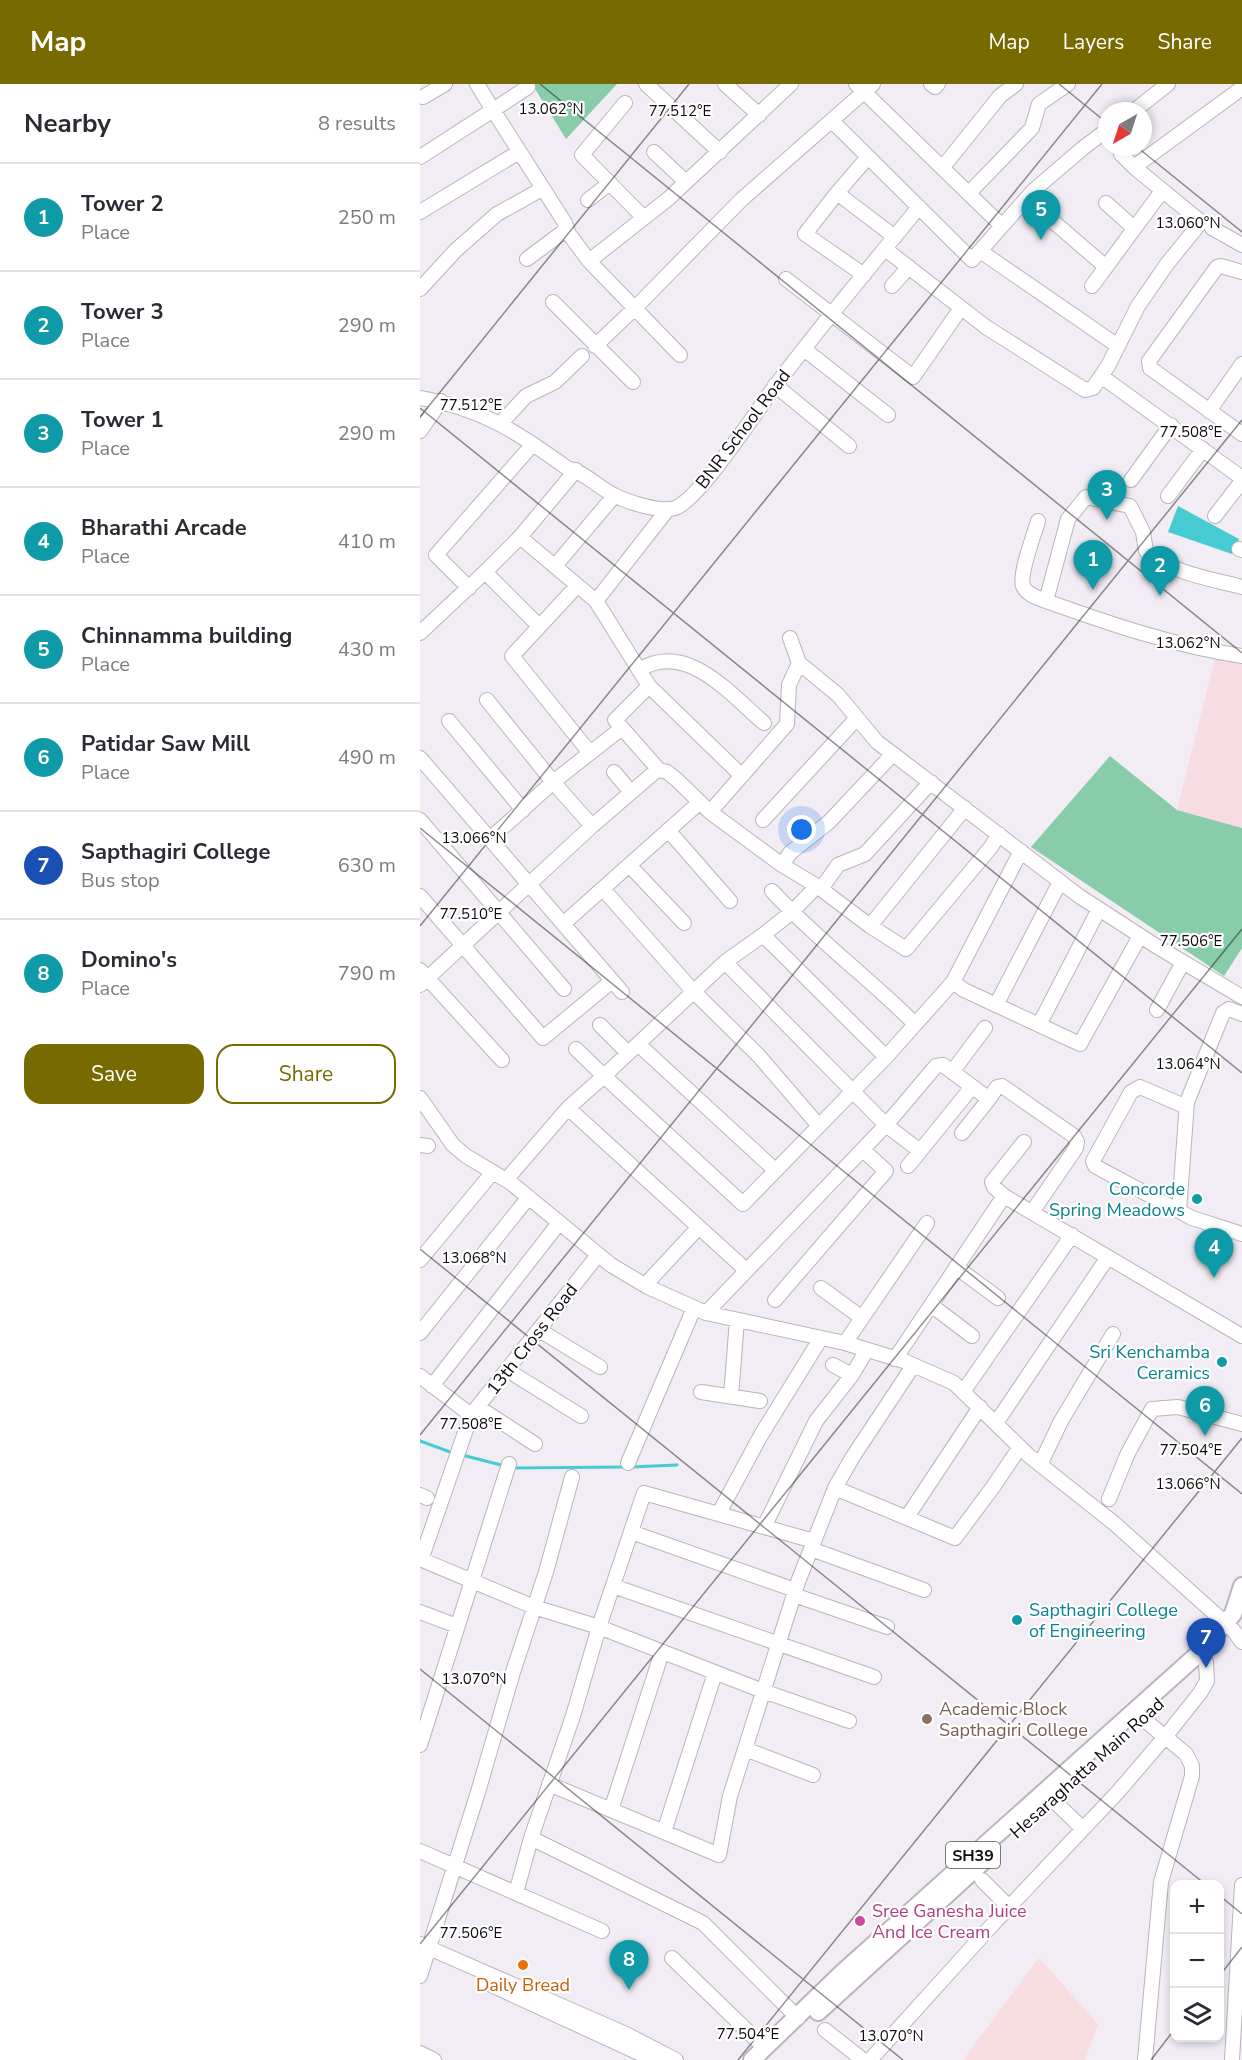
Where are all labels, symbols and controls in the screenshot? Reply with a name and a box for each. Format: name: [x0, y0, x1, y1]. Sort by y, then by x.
text: Map: [30, 23, 86, 61]
text: Map: [988, 28, 1030, 56]
text: Layers: [1063, 28, 1124, 56]
text: Share: [1157, 28, 1212, 56]
text: 13.062°N: [518, 99, 584, 119]
text: 77.512°E: [649, 101, 711, 121]
north arrow: [1098, 102, 1152, 156]
text: Nearby: [24, 106, 111, 141]
text: 8 results: [318, 110, 396, 137]
text: Tower 2: [81, 189, 164, 219]
pin: 5: [1022, 190, 1060, 240]
text: 1: [38, 204, 50, 231]
text: 250 m: [338, 204, 396, 231]
text: 13.060°N: [1155, 213, 1221, 233]
text: Place: [81, 219, 130, 246]
text: Tower 3: [81, 297, 164, 327]
text: 2: [38, 312, 50, 339]
text: 290 m: [338, 312, 396, 339]
text: Place: [81, 327, 130, 354]
street label: BNR School Road: [690, 364, 796, 494]
text: 77.512°E: [440, 395, 502, 415]
text: Tower 1: [81, 405, 164, 435]
text: 3: [38, 420, 50, 447]
text: 290 m: [338, 420, 396, 447]
text: 77.508°E: [1160, 422, 1222, 442]
text: Place: [81, 435, 130, 462]
pin: 3: [1088, 470, 1126, 520]
text: Bharathi Arcade: [81, 513, 247, 543]
text: 4: [38, 528, 50, 555]
text: 410 m: [338, 528, 396, 555]
pin: 1: [1074, 540, 1112, 590]
text: Place: [81, 543, 130, 570]
pin: 2: [1140, 546, 1180, 596]
text: Chinnamma building: [81, 621, 292, 651]
text: 13.062°N: [1155, 633, 1221, 653]
text: 5: [38, 636, 50, 663]
text: 430 m: [338, 636, 396, 663]
text: Place: [81, 651, 130, 678]
text: Patidar Saw Mill: [81, 729, 250, 759]
text: 6: [38, 744, 50, 771]
text: 490 m: [338, 744, 396, 771]
text: Place: [81, 759, 130, 786]
your location: [787, 815, 816, 844]
text: 13.066°N: [441, 828, 507, 848]
text: Sapthagiri College: [81, 837, 270, 867]
text: 7: [38, 852, 50, 879]
text: 630 m: [338, 852, 396, 879]
text: Bus stop: [81, 867, 160, 894]
text: 77.510°E: [440, 904, 502, 924]
text: 77.506°E: [1160, 931, 1222, 951]
text: Domino's: [81, 945, 177, 975]
text: 8: [38, 960, 50, 987]
text: 790 m: [338, 960, 396, 987]
text: Place: [81, 975, 130, 1002]
button: Save: [24, 1044, 204, 1104]
button: Share: [216, 1044, 396, 1104]
text: 13.064°N: [1155, 1054, 1221, 1074]
place label: Concorde Spring Meadows: [1049, 1177, 1185, 1222]
marker: Concorde Spring Meadows: [1190, 1192, 1204, 1206]
pin: 4: [1194, 1228, 1234, 1278]
text: 13.068°N: [441, 1248, 507, 1268]
street label: 13th Cross Road: [481, 1278, 583, 1400]
place label: Sri Kenchamba Ceramics: [1089, 1340, 1210, 1385]
marker: Sri Kenchamba Ceramics: [1215, 1355, 1229, 1369]
pin: 6: [1186, 1386, 1224, 1436]
text: 77.508°E: [440, 1414, 502, 1434]
text: 77.504°E: [1160, 1440, 1222, 1460]
text: 13.066°N: [1155, 1474, 1221, 1494]
place label: Sapthagiri College of Engineering: [1029, 1598, 1178, 1643]
marker: Sapthagiri College of Engineering: [1010, 1613, 1024, 1627]
pin: 7: [1186, 1618, 1226, 1668]
text: 13.070°N: [441, 1669, 507, 1689]
street label: Hesaraghatta Main Road: [1005, 1692, 1169, 1844]
place label: Academic Block Sapthagiri College: [939, 1697, 1088, 1742]
marker: Academic Block Sapthagiri College: [920, 1712, 934, 1726]
road number: SH39: [946, 1842, 1000, 1868]
map controls: [1170, 1880, 1224, 2042]
button: +: [1170, 1880, 1224, 1934]
place label: Sree Ganesha Juice And Ice Cream: [872, 1899, 1026, 1944]
marker: Sree Ganesha Juice And Ice Cream: [853, 1914, 867, 1928]
text: 77.506°E: [440, 1923, 502, 1943]
button: −: [1170, 1934, 1224, 1988]
pin: 8: [610, 1940, 648, 1990]
marker: Daily Bread: [516, 1958, 530, 1972]
place label: Daily Bread: [476, 1973, 570, 1997]
button: layers: [1170, 1988, 1224, 2042]
text: 77.504°E: [717, 2024, 779, 2044]
text: 13.070°N: [858, 2026, 924, 2046]

